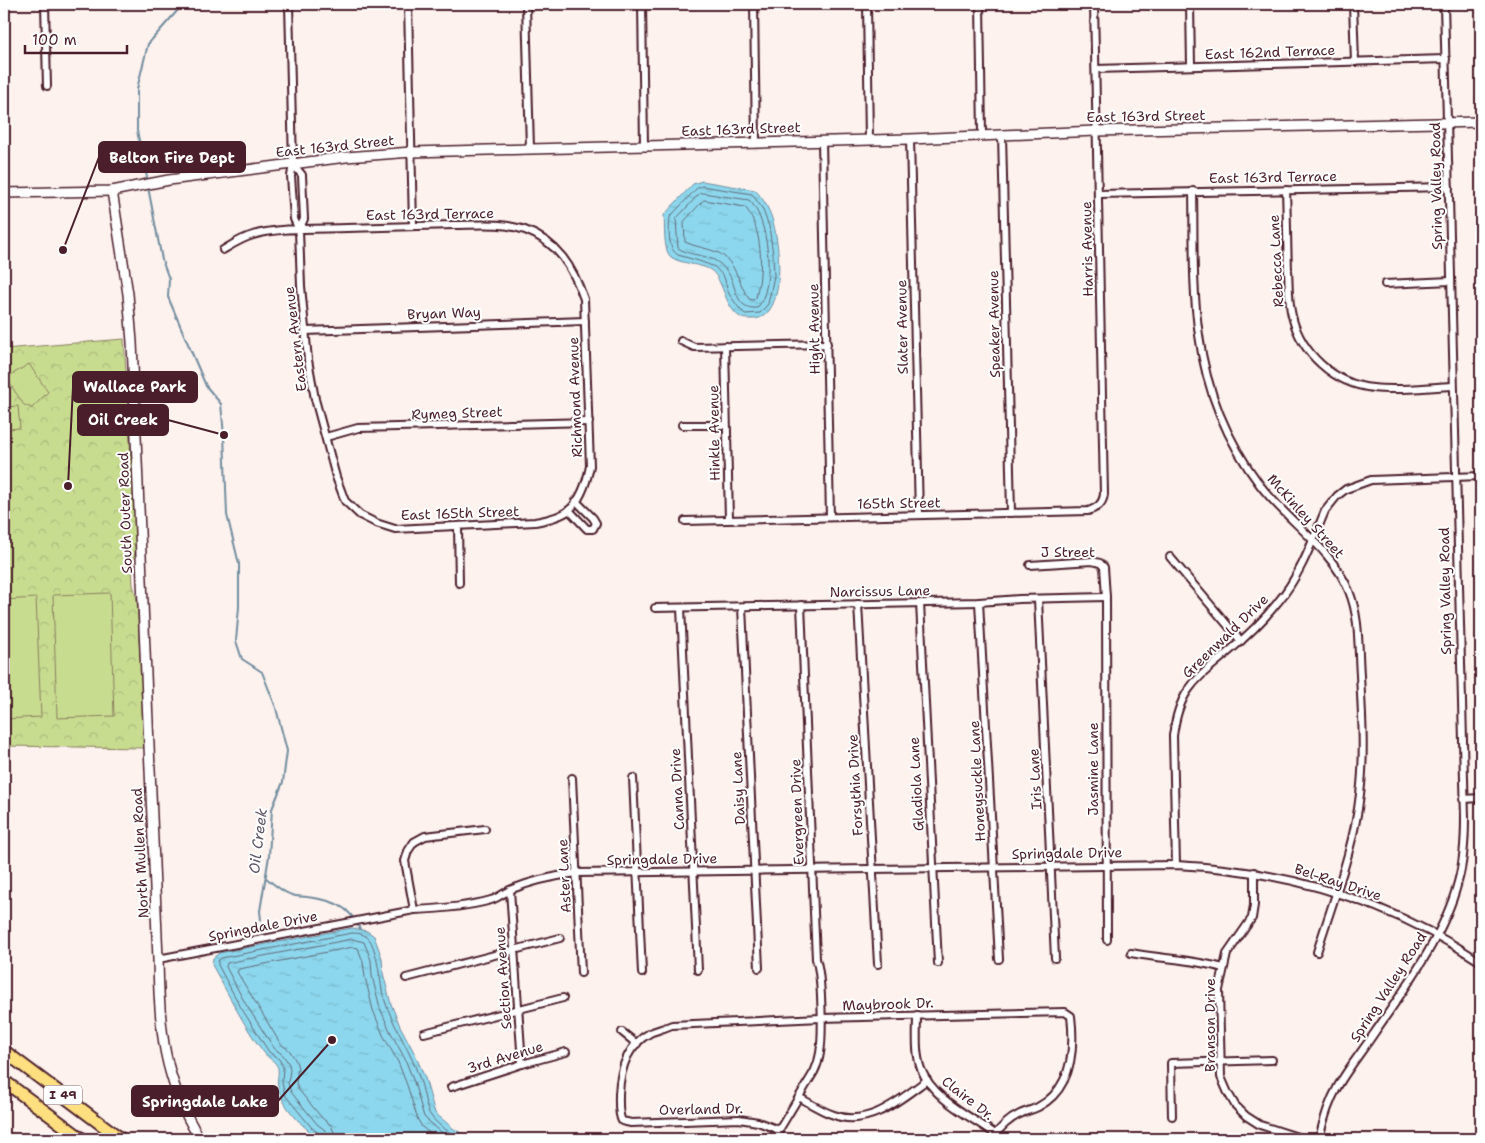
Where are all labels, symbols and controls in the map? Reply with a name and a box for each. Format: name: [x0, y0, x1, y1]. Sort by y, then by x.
scale bar: [25, 22, 128, 54]
text: 100 m: [32, 30, 77, 50]
street label: East 162nd Terrace: [1205, 41, 1336, 63]
street label: East 163rd Street: [1086, 106, 1206, 126]
street label: East 163rd Street: [681, 118, 801, 140]
street label: Spring Valley Road: [1426, 122, 1446, 250]
street label: East 163rd Street: [275, 131, 395, 161]
callout: Belton Fire Dept: [99, 142, 245, 172]
text: Belton Fire Dept: [109, 148, 235, 168]
street label: East 163rd Terrace: [1209, 167, 1337, 187]
street label: Harris Avenue: [1077, 201, 1097, 297]
street label: East 163rd Terrace: [366, 204, 494, 224]
street label: Rebecca Lane: [1265, 214, 1287, 308]
street label: Speaker Avenue: [984, 270, 1004, 378]
street label: Slater Avenue: [892, 280, 912, 374]
street label: Hight Avenue: [804, 283, 824, 375]
street label: Eastern Avenue: [280, 285, 310, 393]
street label: Bryan Way: [407, 303, 481, 323]
street label: Richmond Avenue: [564, 336, 586, 458]
callout: Wallace Park: [73, 372, 197, 402]
text: Wallace Park: [83, 377, 187, 397]
street label: Hinkle Avenue: [704, 385, 724, 481]
street label: Rymeg Street: [411, 402, 503, 424]
callout: Oil Creek: [78, 405, 168, 435]
text: Oil Creek: [88, 410, 158, 430]
street label: South Outer Road: [114, 452, 136, 574]
street label: McKinley Street: [1263, 470, 1349, 562]
street label: 165th Street: [857, 493, 941, 513]
street label: East 165th Street: [400, 502, 520, 524]
street label: Spring Valley Road: [1435, 527, 1455, 655]
street label: J Street: [1041, 543, 1095, 561]
street label: Narcissus Lane: [829, 581, 931, 601]
street label: Greenwald Drive: [1178, 590, 1272, 682]
street label: Honeysuckle Lane: [965, 720, 989, 842]
street label: Jasmine Lane: [1084, 722, 1102, 816]
street label: Forsythia Drive: [843, 733, 867, 837]
street label: Gladiola Lane: [905, 736, 927, 832]
street label: Canna Drive: [666, 748, 688, 830]
street label: Iris Lane: [1024, 748, 1046, 810]
street label: Daisy Lane: [727, 751, 749, 825]
street label: Evergreen Drive: [786, 758, 808, 866]
street label: North Mullen Road: [128, 787, 152, 919]
water label: Oil Creek: [244, 807, 272, 875]
street label: Aster Lane: [553, 838, 575, 914]
street label: Springdale Drive: [1011, 843, 1123, 863]
street label: Springdale Drive: [606, 849, 718, 869]
street label: Bel-Ray Drive: [1292, 859, 1384, 905]
street label: Springdale Drive: [207, 907, 319, 945]
street label: Section Avenue: [490, 926, 516, 1030]
street label: Spring Valley Road: [1346, 928, 1430, 1046]
street label: Branson Drive: [1201, 978, 1219, 1072]
street label: Maybrook Dr.: [842, 993, 934, 1015]
street label: 3rd Avenue: [465, 1037, 545, 1077]
street label: Claire Dr.: [938, 1072, 998, 1124]
road number: I 49: [44, 1086, 82, 1104]
callout: Springdale Lake: [132, 1086, 278, 1116]
text: Springdale Lake: [142, 1092, 268, 1112]
street label: Overland Dr.: [659, 1099, 743, 1119]

